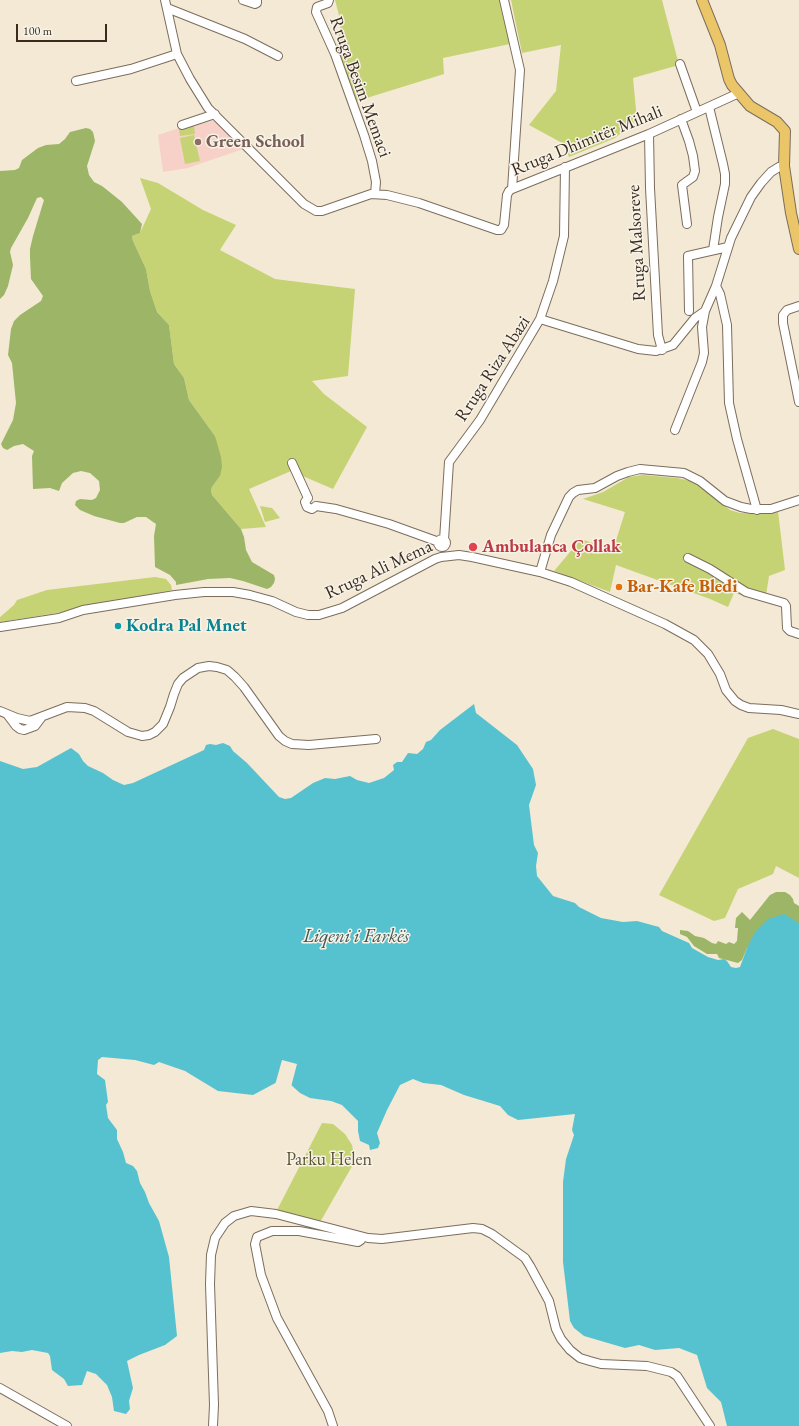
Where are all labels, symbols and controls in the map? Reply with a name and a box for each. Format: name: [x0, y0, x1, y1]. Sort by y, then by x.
street label: Rruga Besim Memaci: [325, 14, 395, 160]
scale bar: [18, 16, 109, 42]
text: 100 m: [23, 23, 52, 39]
street label: Rruga Dhimitër Mihali: [508, 101, 666, 181]
place label: Green School: [206, 131, 305, 153]
marker: Green School: [193, 137, 203, 147]
street label: Rruga Malsoreve: [623, 184, 651, 302]
street label: Rruga Riza Abazi: [451, 312, 535, 426]
street label: Rruga Ali Mema: [322, 536, 436, 604]
place label: Ambulanca Çollak: [482, 536, 621, 558]
marker: Ambulanca Çollak: [467, 541, 479, 553]
place label: Bar-Kafe Bledi: [627, 576, 738, 598]
marker: Bar-Kafe Bledi: [614, 582, 624, 592]
place label: Kodra Pal Mnet: [126, 615, 247, 637]
marker: Kodra Pal Mnet: [113, 621, 123, 631]
water label: Liqeni i Farkës: [303, 926, 409, 948]
park label: Parku Helen: [286, 1149, 372, 1171]

